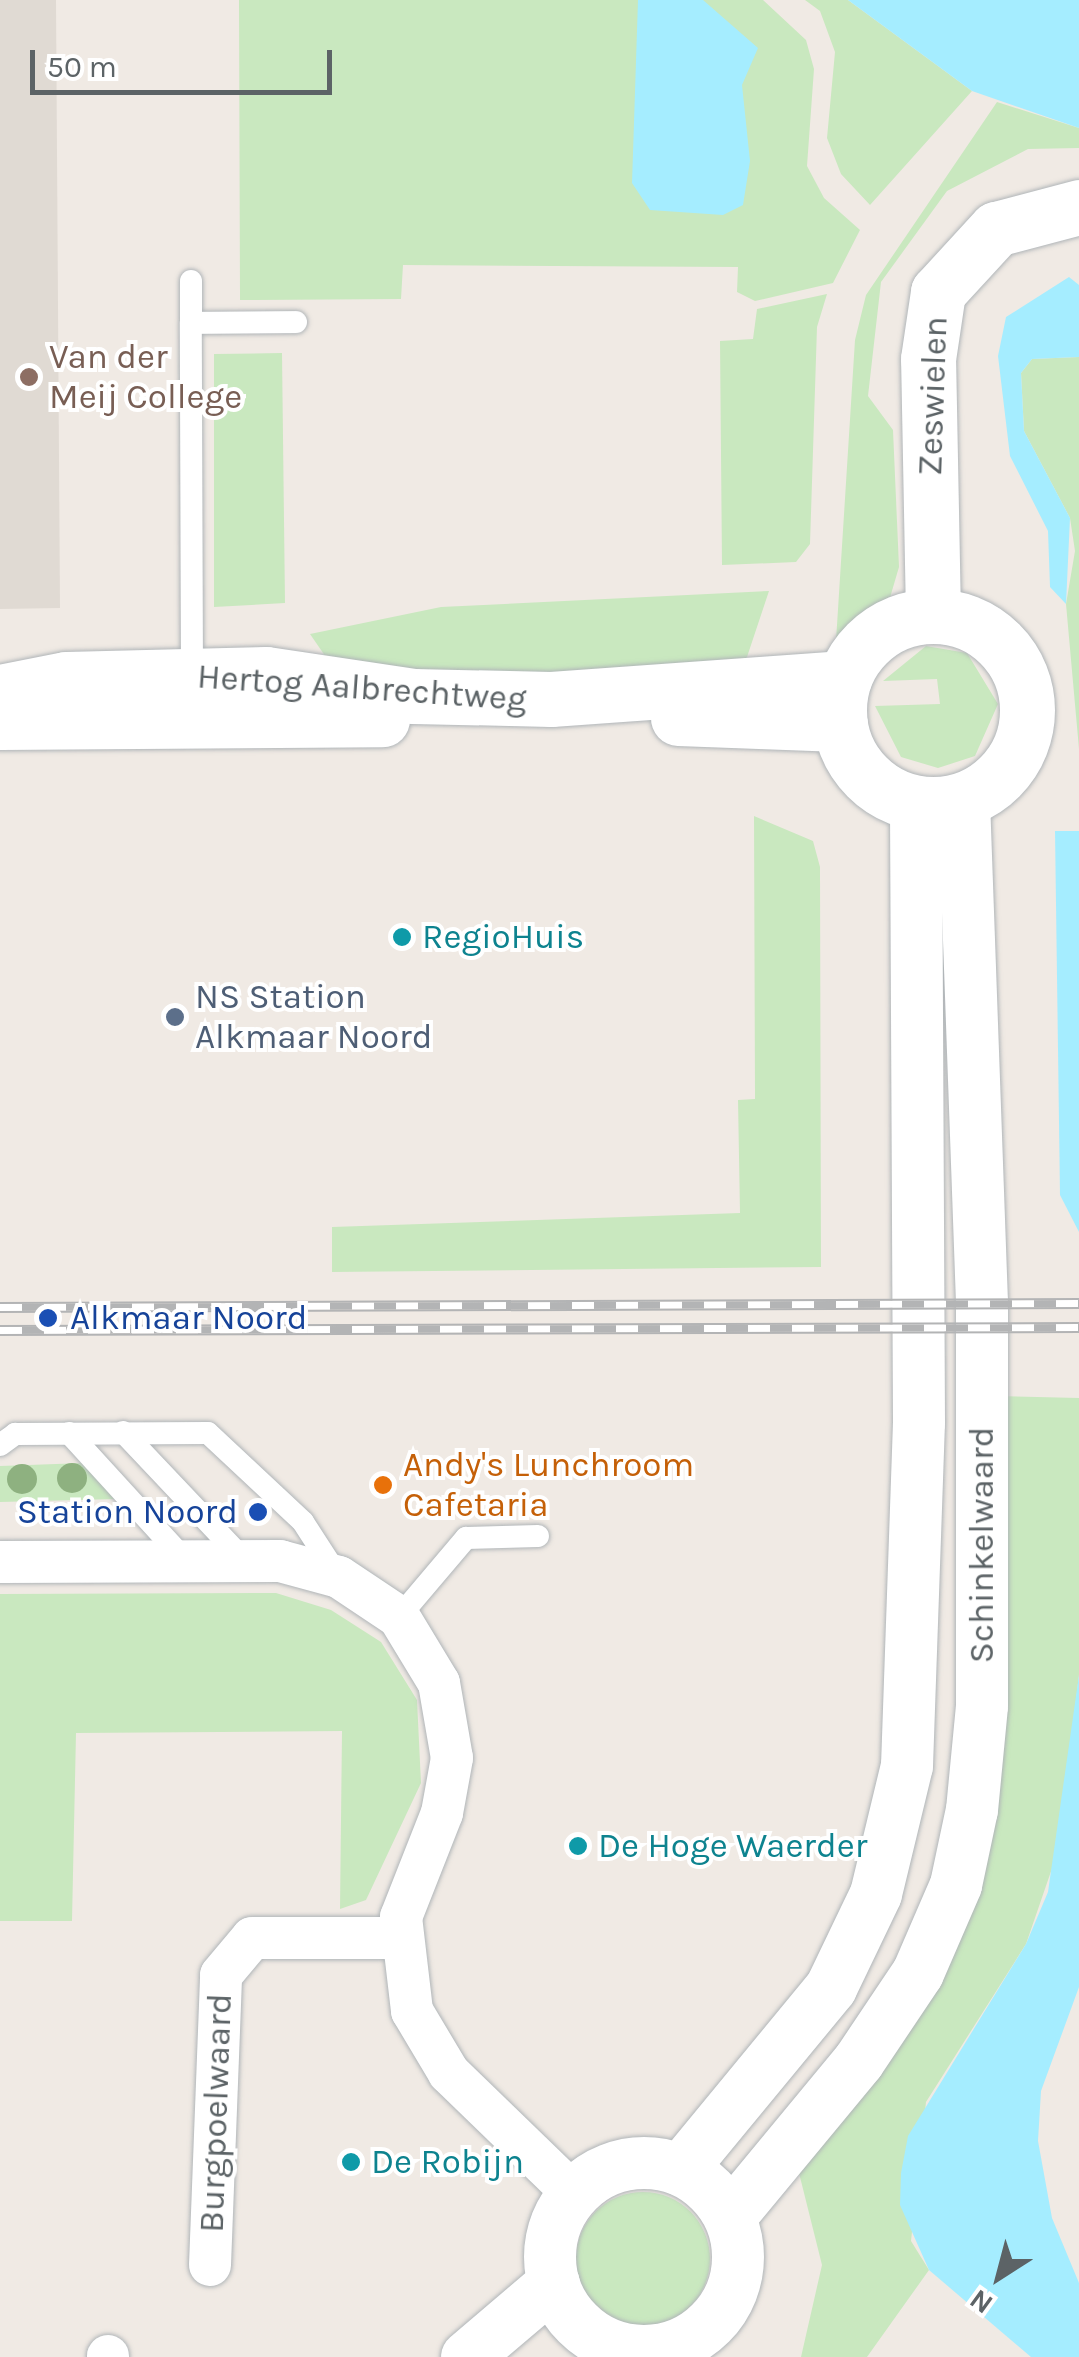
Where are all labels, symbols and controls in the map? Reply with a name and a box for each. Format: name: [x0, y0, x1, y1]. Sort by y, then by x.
scale bar: [35, 30, 338, 92]
text: 50 m: [47, 49, 117, 85]
street label: Zeswielen: [909, 315, 957, 477]
place label: Van der Meij College: [49, 336, 242, 418]
marker: Van der Meij College: [18, 366, 40, 388]
street label: Hertog Aalbrechtweg: [196, 656, 528, 720]
place label: RegioHuis: [422, 916, 584, 958]
marker: RegioHuis: [391, 926, 413, 948]
place label: NS Station Alkmaar Noord: [195, 976, 432, 1058]
marker: NS Station Alkmaar Noord: [164, 1006, 186, 1028]
place label: Alkmaar Noord: [70, 1297, 307, 1339]
marker: Alkmaar Noord: [35, 1305, 61, 1331]
street label: Schinkelwaard: [961, 1427, 1003, 1663]
place label: Andy's Lunchroom Cafetaria: [403, 1444, 694, 1526]
marker: Andy's Lunchroom Cafetaria: [372, 1474, 394, 1496]
place label: Station Noord: [17, 1491, 238, 1533]
marker: Station Noord: [247, 1501, 269, 1523]
place label: De Hoge Waerder: [598, 1825, 867, 1867]
marker: De Hoge Waerder: [567, 1835, 589, 1857]
street label: Burgpoelwaard: [191, 1993, 241, 2233]
place label: De Robijn: [371, 2141, 524, 2183]
marker: De Robijn: [340, 2151, 362, 2173]
north arrow: [949, 2227, 1049, 2327]
text: N: [963, 2282, 999, 2321]

